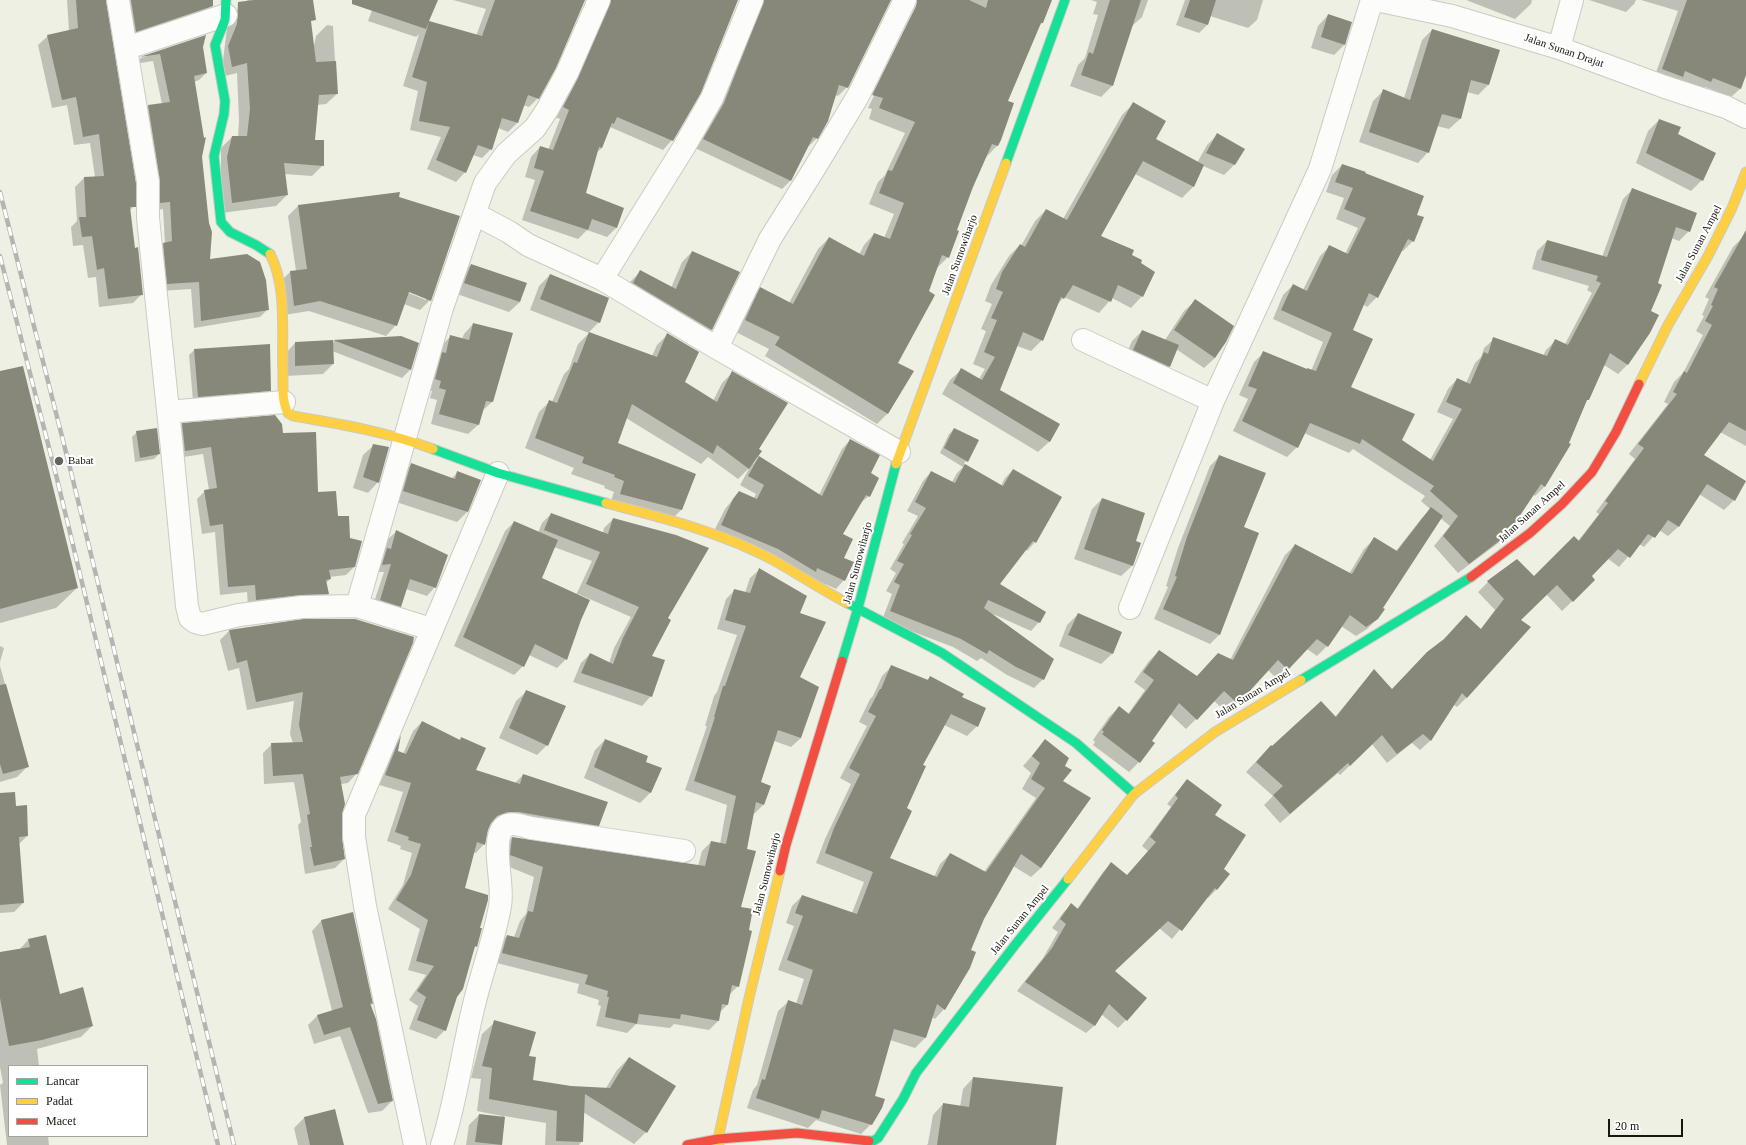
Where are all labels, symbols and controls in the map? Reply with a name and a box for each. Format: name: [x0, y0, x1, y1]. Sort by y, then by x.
street label: Jalan Sunan Drajat: [1523, 31, 1605, 71]
street label: Jalan Sunan Ampel: [1673, 203, 1725, 285]
street label: Jalan Sumowiharjo: [939, 213, 981, 297]
place label: Babat: [68, 454, 94, 468]
marker: Babat: [53, 455, 65, 467]
street label: Jalan Sunan Ampel: [1496, 478, 1568, 546]
street label: Jalan Sumowiharjo: [841, 520, 875, 606]
street label: Jalan Sunan Ampel: [1213, 666, 1293, 722]
street label: Jalan Sumowiharjo: [750, 831, 784, 917]
street label: Jalan Sunan Ampel: [988, 883, 1052, 957]
legend: [8, 1065, 148, 1137]
text: Lancar: [46, 1074, 79, 1088]
text: Padat: [46, 1094, 73, 1108]
scale bar: [1610, 1111, 1685, 1137]
text: Macet: [46, 1114, 76, 1128]
text: 20 m: [1615, 1119, 1639, 1133]

